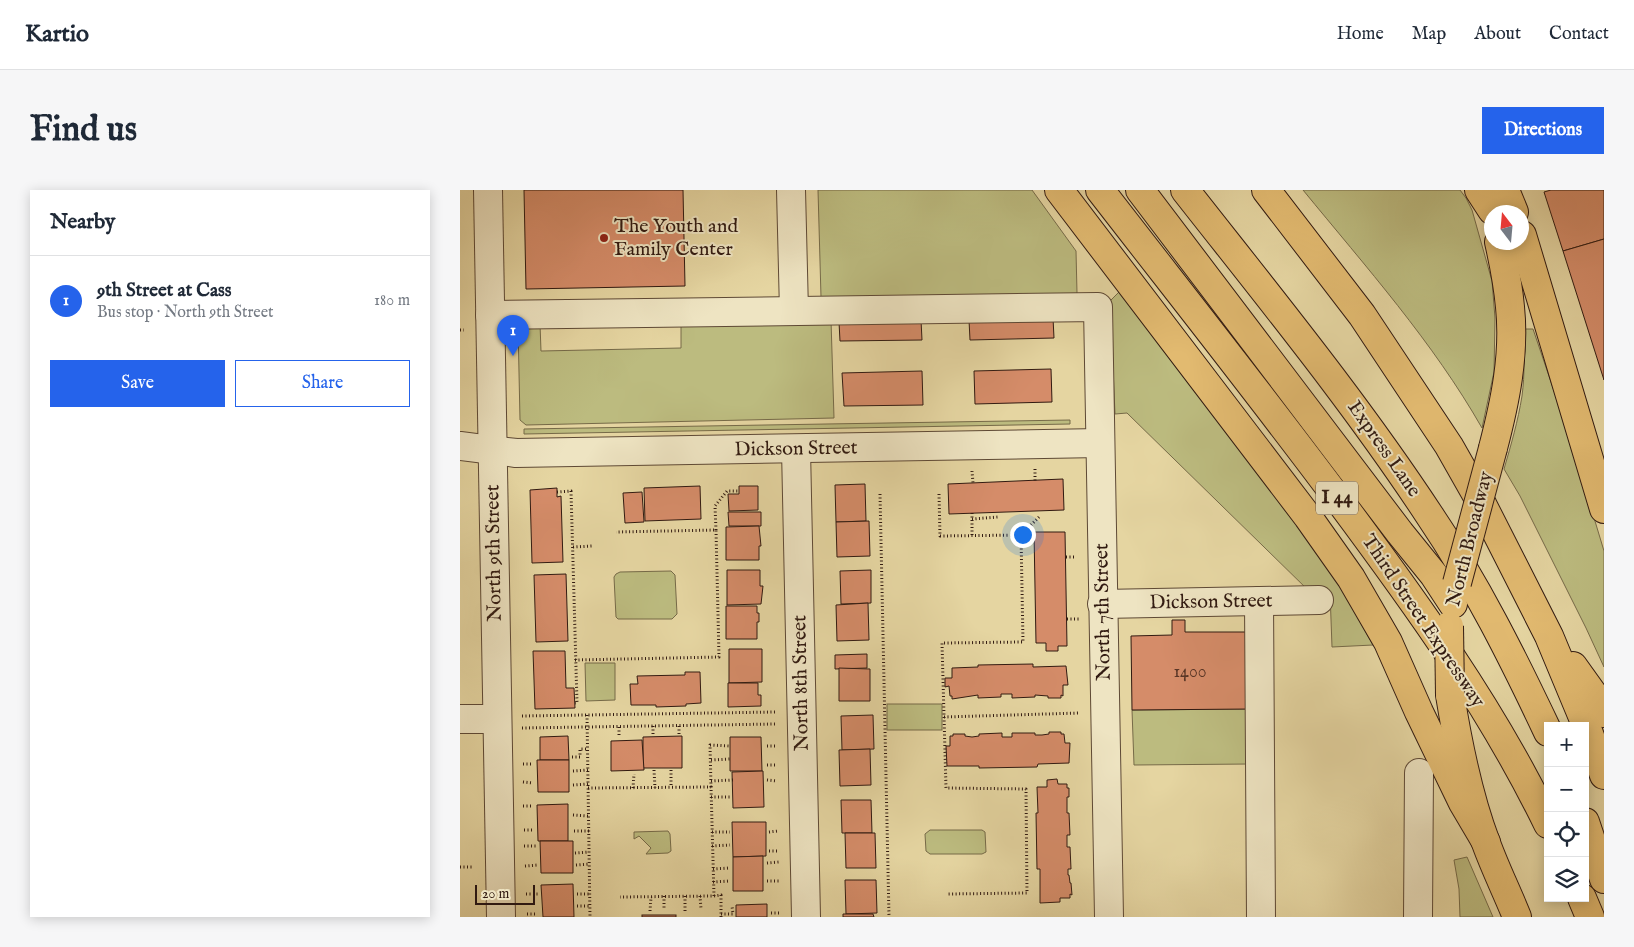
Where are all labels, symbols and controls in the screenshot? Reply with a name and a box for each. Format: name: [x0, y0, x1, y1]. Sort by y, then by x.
text: Kartio: [25, 19, 89, 50]
text: Home: [1337, 23, 1384, 46]
text: Map: [1412, 23, 1446, 46]
text: About: [1474, 23, 1521, 46]
text: Contact: [1549, 23, 1609, 46]
button: Directions: [1482, 107, 1604, 154]
text: Find us: [30, 108, 137, 153]
north arrow: [1484, 205, 1529, 250]
text: Nearby: [50, 209, 115, 236]
place label: The Youth and Family Center: [614, 214, 738, 262]
marker: The Youth and Family Center: [598, 232, 610, 244]
text: 9th Street at Cass: [97, 279, 231, 303]
text: 1: [63, 291, 69, 311]
text: 180 m: [374, 291, 410, 311]
text: Bus stop · North 9th Street: [97, 303, 273, 323]
pin: 1: [497, 315, 529, 356]
button: Save: [50, 360, 225, 407]
button: Share: [235, 360, 410, 407]
street label: Express Lane: [1342, 396, 1426, 502]
street label: Dickson Street: [734, 435, 858, 463]
street label: North Broadway: [1441, 469, 1499, 609]
road number: I 44: [1316, 482, 1358, 514]
street label: North 9th Street: [480, 484, 508, 622]
your location: [1010, 522, 1036, 548]
street label: Third Street Expressway: [1356, 530, 1490, 712]
street label: North 7th Street: [1089, 543, 1117, 681]
street label: Dickson Street: [1149, 588, 1273, 616]
street label: North 8th Street: [787, 615, 815, 751]
house number: 1400: [1173, 661, 1207, 684]
map controls: [1544, 722, 1589, 902]
button: +: [1544, 722, 1589, 767]
button: −: [1544, 767, 1589, 812]
button: locate: [1544, 812, 1589, 857]
button: layers: [1544, 857, 1589, 902]
scale bar: [475, 882, 535, 905]
text: 20 m: [482, 885, 509, 903]

